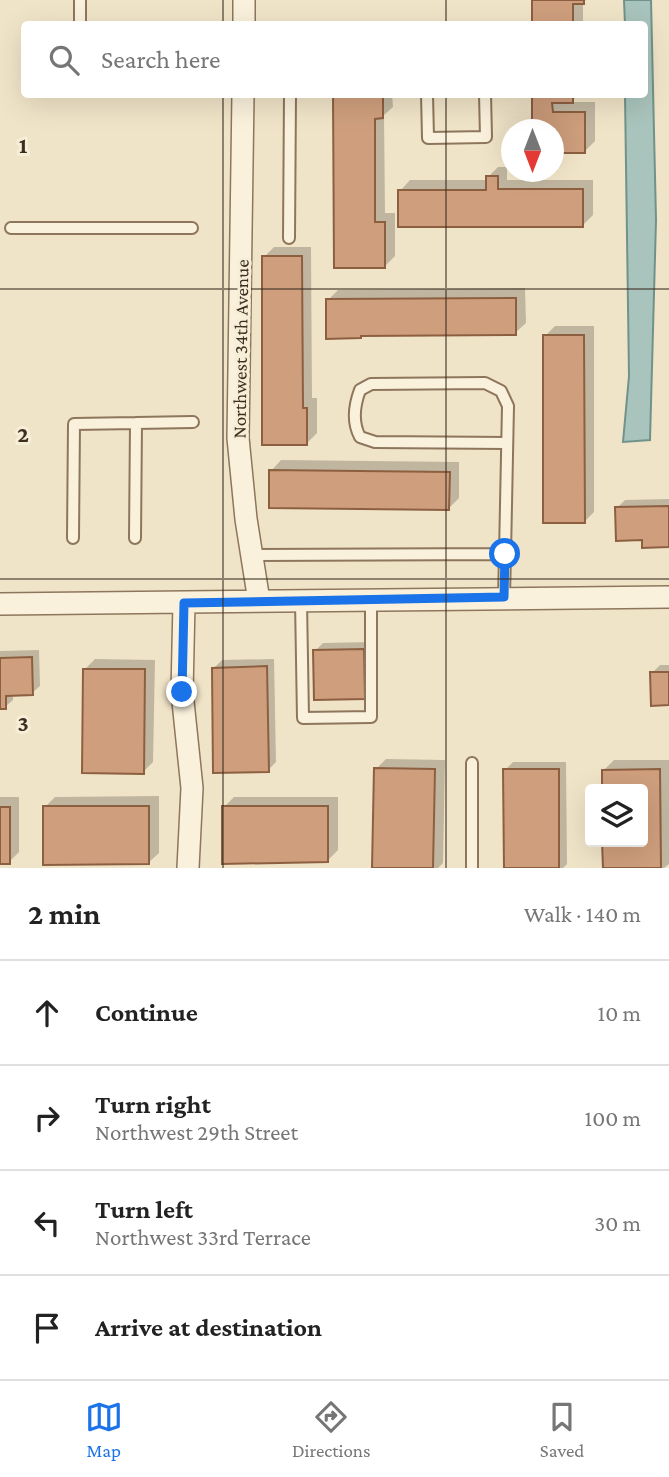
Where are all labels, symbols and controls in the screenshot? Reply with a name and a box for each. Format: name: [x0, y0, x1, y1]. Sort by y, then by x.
search box: [21, 21, 648, 98]
icon: search: [45, 41, 83, 79]
text: Search here: [101, 45, 220, 74]
north arrow: [501, 119, 564, 182]
text: 1: [19, 132, 28, 158]
street label: Northwest 34th Avenue: [228, 259, 253, 439]
text: 2: [17, 421, 29, 447]
route start: [489, 538, 520, 569]
route end: [166, 676, 197, 707]
text: 3: [17, 710, 29, 736]
map controls: [585, 784, 648, 847]
button: layers: [585, 784, 648, 847]
text: 2 min: [28, 897, 100, 930]
text: Walk · 140 m: [524, 901, 641, 927]
icon: ahead: [28, 994, 66, 1032]
text: Continue: [95, 998, 198, 1027]
text: 10 m: [598, 1000, 641, 1026]
text: Turn right: [95, 1090, 211, 1119]
icon: right: [28, 1099, 66, 1137]
text: 100 m: [585, 1105, 641, 1131]
text: Northwest 29th Street: [95, 1119, 298, 1145]
text: Turn left: [95, 1195, 193, 1224]
icon: left: [28, 1204, 66, 1242]
text: 30 m: [594, 1210, 641, 1236]
text: Northwest 33rd Terrace: [95, 1224, 311, 1250]
icon: arrive: [28, 1309, 66, 1347]
text: Arrive at destination: [95, 1313, 322, 1342]
tab: Map: [85, 1398, 123, 1461]
tab: Directions: [292, 1398, 371, 1461]
tab: Saved: [540, 1398, 584, 1461]

